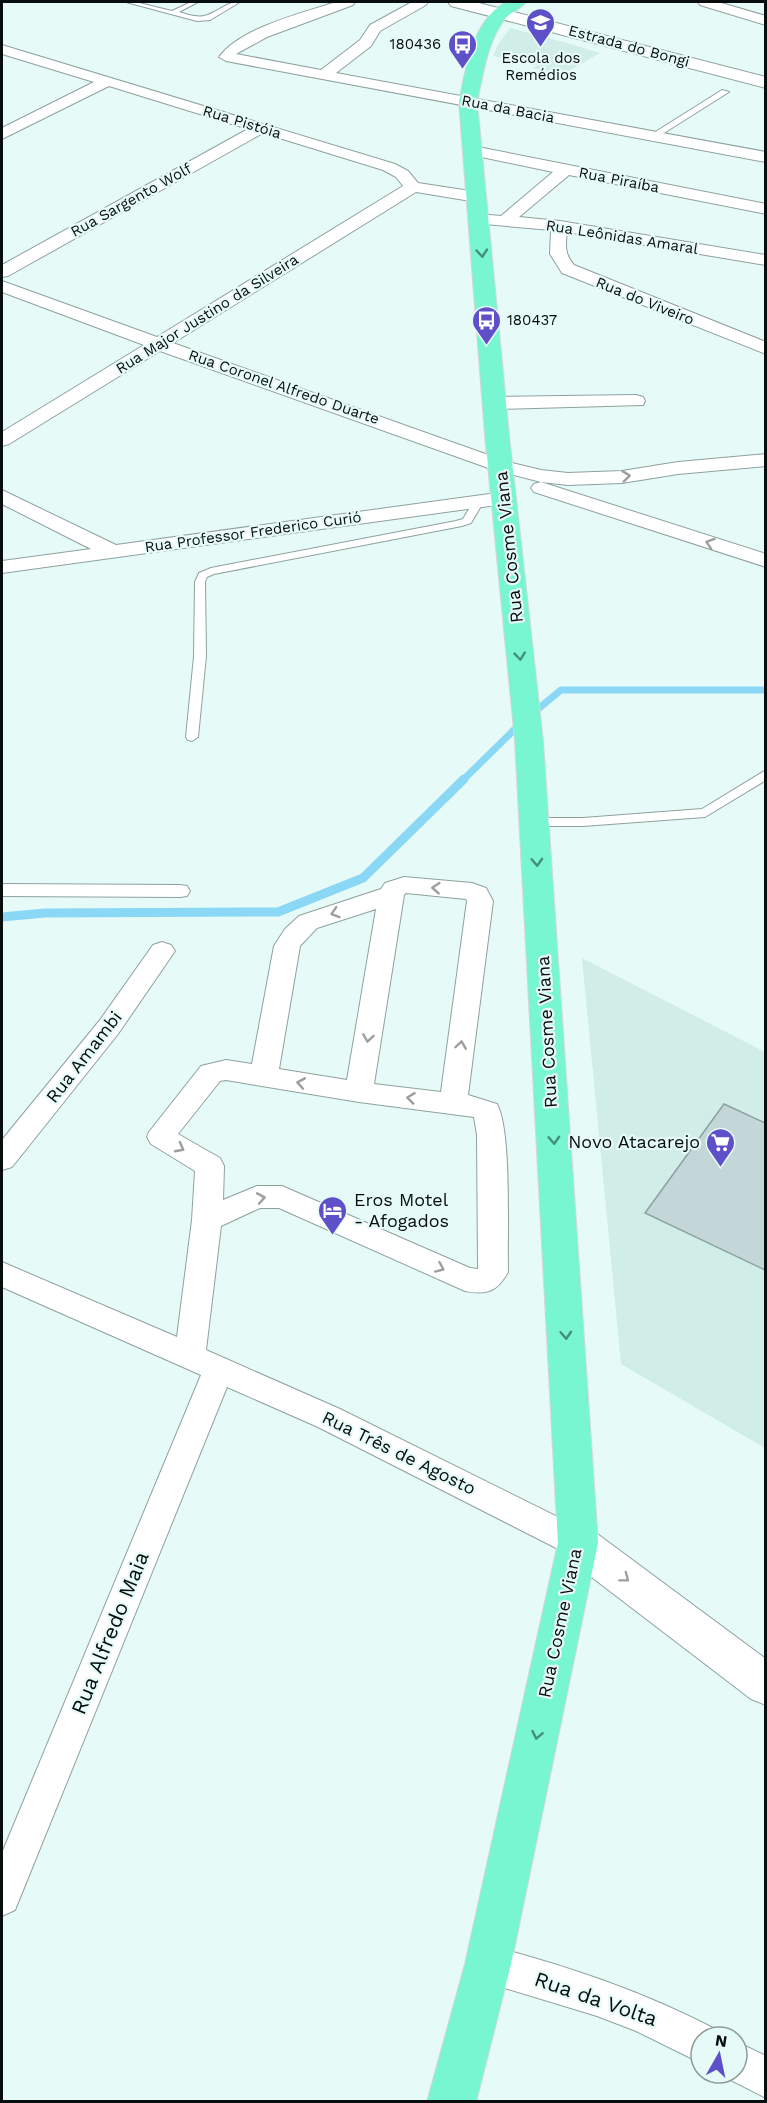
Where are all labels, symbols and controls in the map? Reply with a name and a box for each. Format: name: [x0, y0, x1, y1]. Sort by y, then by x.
school or university icon: Escola dos Remédios: [525, 7, 557, 49]
street label: Estrada do Bongi: [567, 21, 691, 71]
bus stop icon: 180436: [446, 28, 478, 70]
place label: 180436: [390, 35, 441, 53]
place label: Escola dos Remédios: [501, 49, 581, 84]
street label: Rua da Bacia: [460, 91, 556, 127]
street label: Rua Pistóia: [201, 102, 284, 143]
street label: Rua Sargento Wolf: [67, 159, 195, 241]
street label: Rua Piraíba: [577, 163, 661, 197]
street label: Rua Leônidas Amaral: [545, 216, 700, 258]
one-way arrow: [475, 248, 488, 257]
street label: Rua Major Justino da Silveira: [113, 250, 302, 378]
street label: Rua do Viveiro: [593, 273, 697, 329]
bus stop icon: 180437: [470, 304, 502, 346]
place label: 180437: [507, 311, 557, 329]
street label: Rua Coronel Alfredo Duarte: [186, 346, 382, 428]
street label: Rua Cosme Viana: [490, 470, 527, 624]
one-way arrow: [622, 470, 631, 483]
street label: Rua Professor Frederico Curió: [143, 508, 363, 556]
one-way arrow: [705, 537, 716, 550]
one-way arrow: [513, 651, 526, 660]
one-way arrow: [530, 857, 543, 866]
one-way arrow: [432, 882, 441, 895]
one-way arrow: [330, 906, 341, 919]
street label: Rua Cosme Viana: [532, 955, 561, 1109]
street label: Rua Amambi: [41, 1007, 126, 1107]
one-way arrow: [362, 1034, 374, 1043]
one-way arrow: [454, 1041, 466, 1050]
one-way arrow: [296, 1077, 306, 1089]
one-way arrow: [407, 1093, 416, 1105]
supermarket icon: Novo Atacarejo: [705, 1126, 737, 1168]
place label: Novo Atacarejo: [568, 1131, 700, 1152]
one-way arrow: [547, 1136, 560, 1145]
one-way arrow: [174, 1141, 184, 1152]
place label: Eros Motel - Afogados: [354, 1189, 449, 1231]
one-way arrow: [256, 1192, 266, 1205]
hotel icon: Eros Motel - Afogados: [317, 1194, 349, 1236]
one-way arrow: [434, 1261, 445, 1273]
one-way arrow: [559, 1331, 572, 1340]
street label: Rua Três de Agosto: [319, 1406, 479, 1499]
street label: Rua Cosme Viana: [533, 1546, 586, 1700]
street label: Rua Alfredo Maia: [65, 1548, 154, 1718]
one-way arrow: [618, 1571, 629, 1582]
one-way arrow: [531, 1730, 544, 1740]
street label: Rua da Volta: [531, 1966, 661, 2031]
north arrow: [689, 2025, 749, 2085]
text: N: [714, 2030, 729, 2051]

